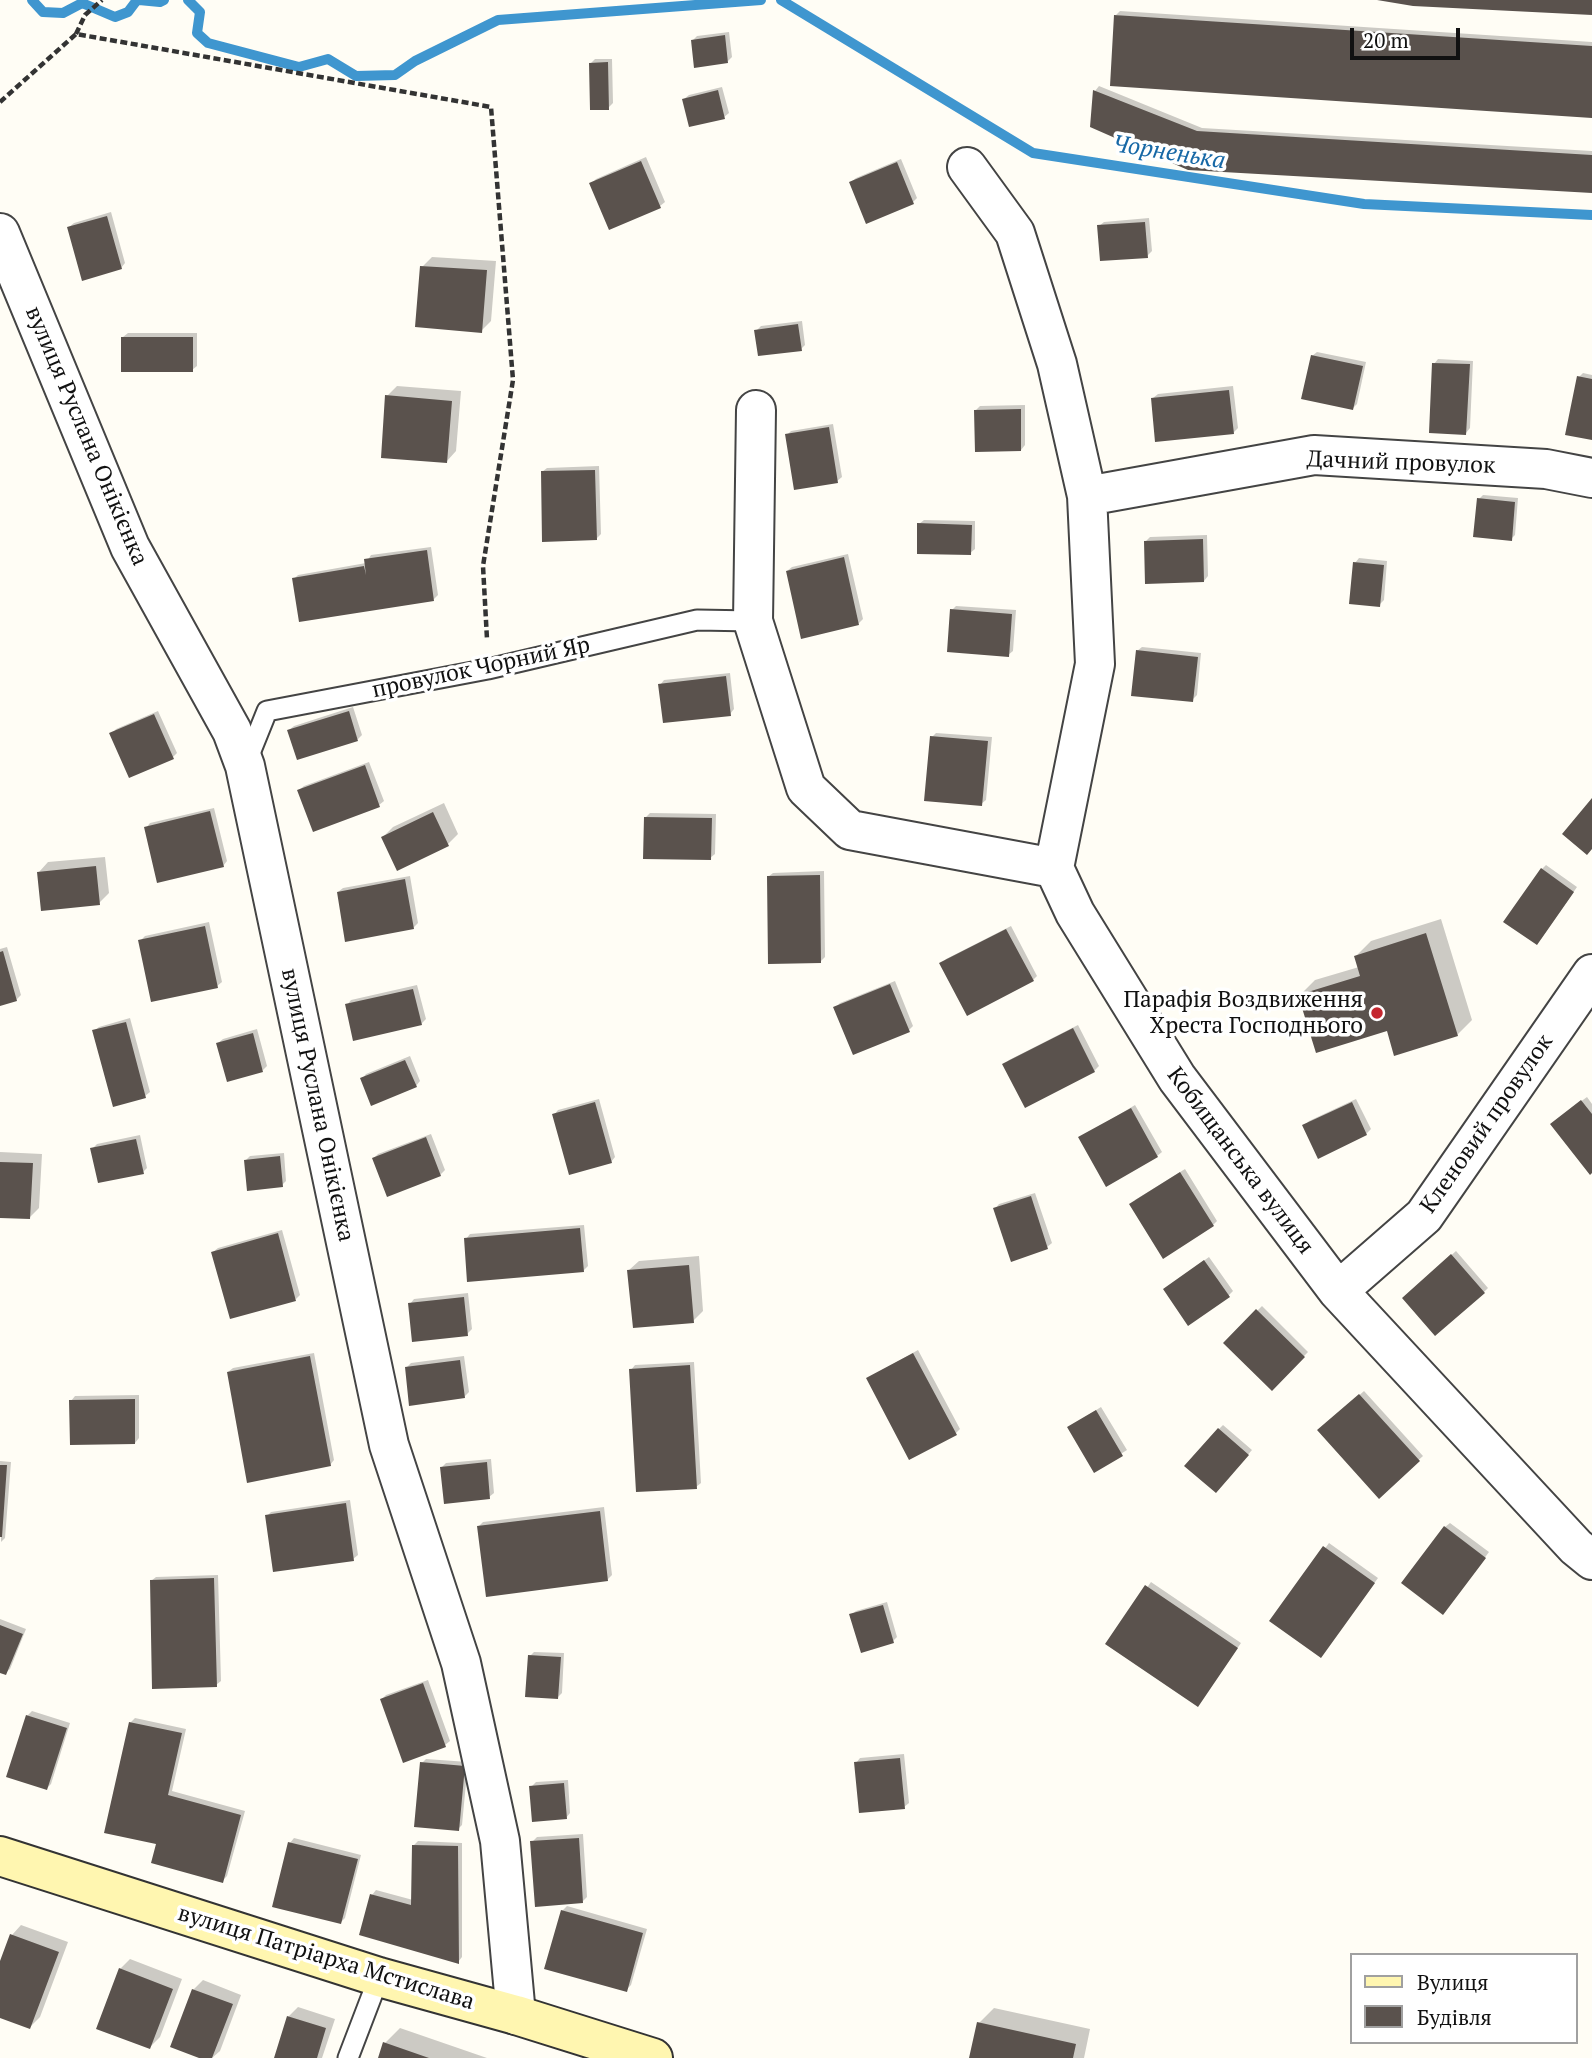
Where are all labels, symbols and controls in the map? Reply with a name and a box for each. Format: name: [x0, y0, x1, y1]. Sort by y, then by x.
scale bar: [1354, 14, 1464, 58]
text: 20 m: [1363, 26, 1409, 54]
water label: Чорненька: [1111, 130, 1227, 176]
street label: вулиця Руслана Онікієнка: [19, 302, 153, 570]
street label: Дачний провулок: [1306, 446, 1496, 480]
street label: провулок Чорний Яр: [370, 631, 592, 705]
street label: вулиця Руслана Онікієнка: [275, 966, 359, 1244]
place label: Парафія Воздвиження Хреста Господнього: [1124, 986, 1363, 1040]
marker: Парафія Воздвиження Хреста Господнього: [1369, 1005, 1385, 1021]
street label: Кленовий провулок: [1415, 1029, 1559, 1219]
street label: Кобищанська вулиця: [1161, 1062, 1319, 1260]
street label: вулиця Патріарха Мстислава: [174, 1900, 478, 2016]
legend: [1350, 1953, 1578, 2044]
text: Вулиця: [1417, 1968, 1488, 1996]
text: Будівля: [1417, 2003, 1492, 2031]

